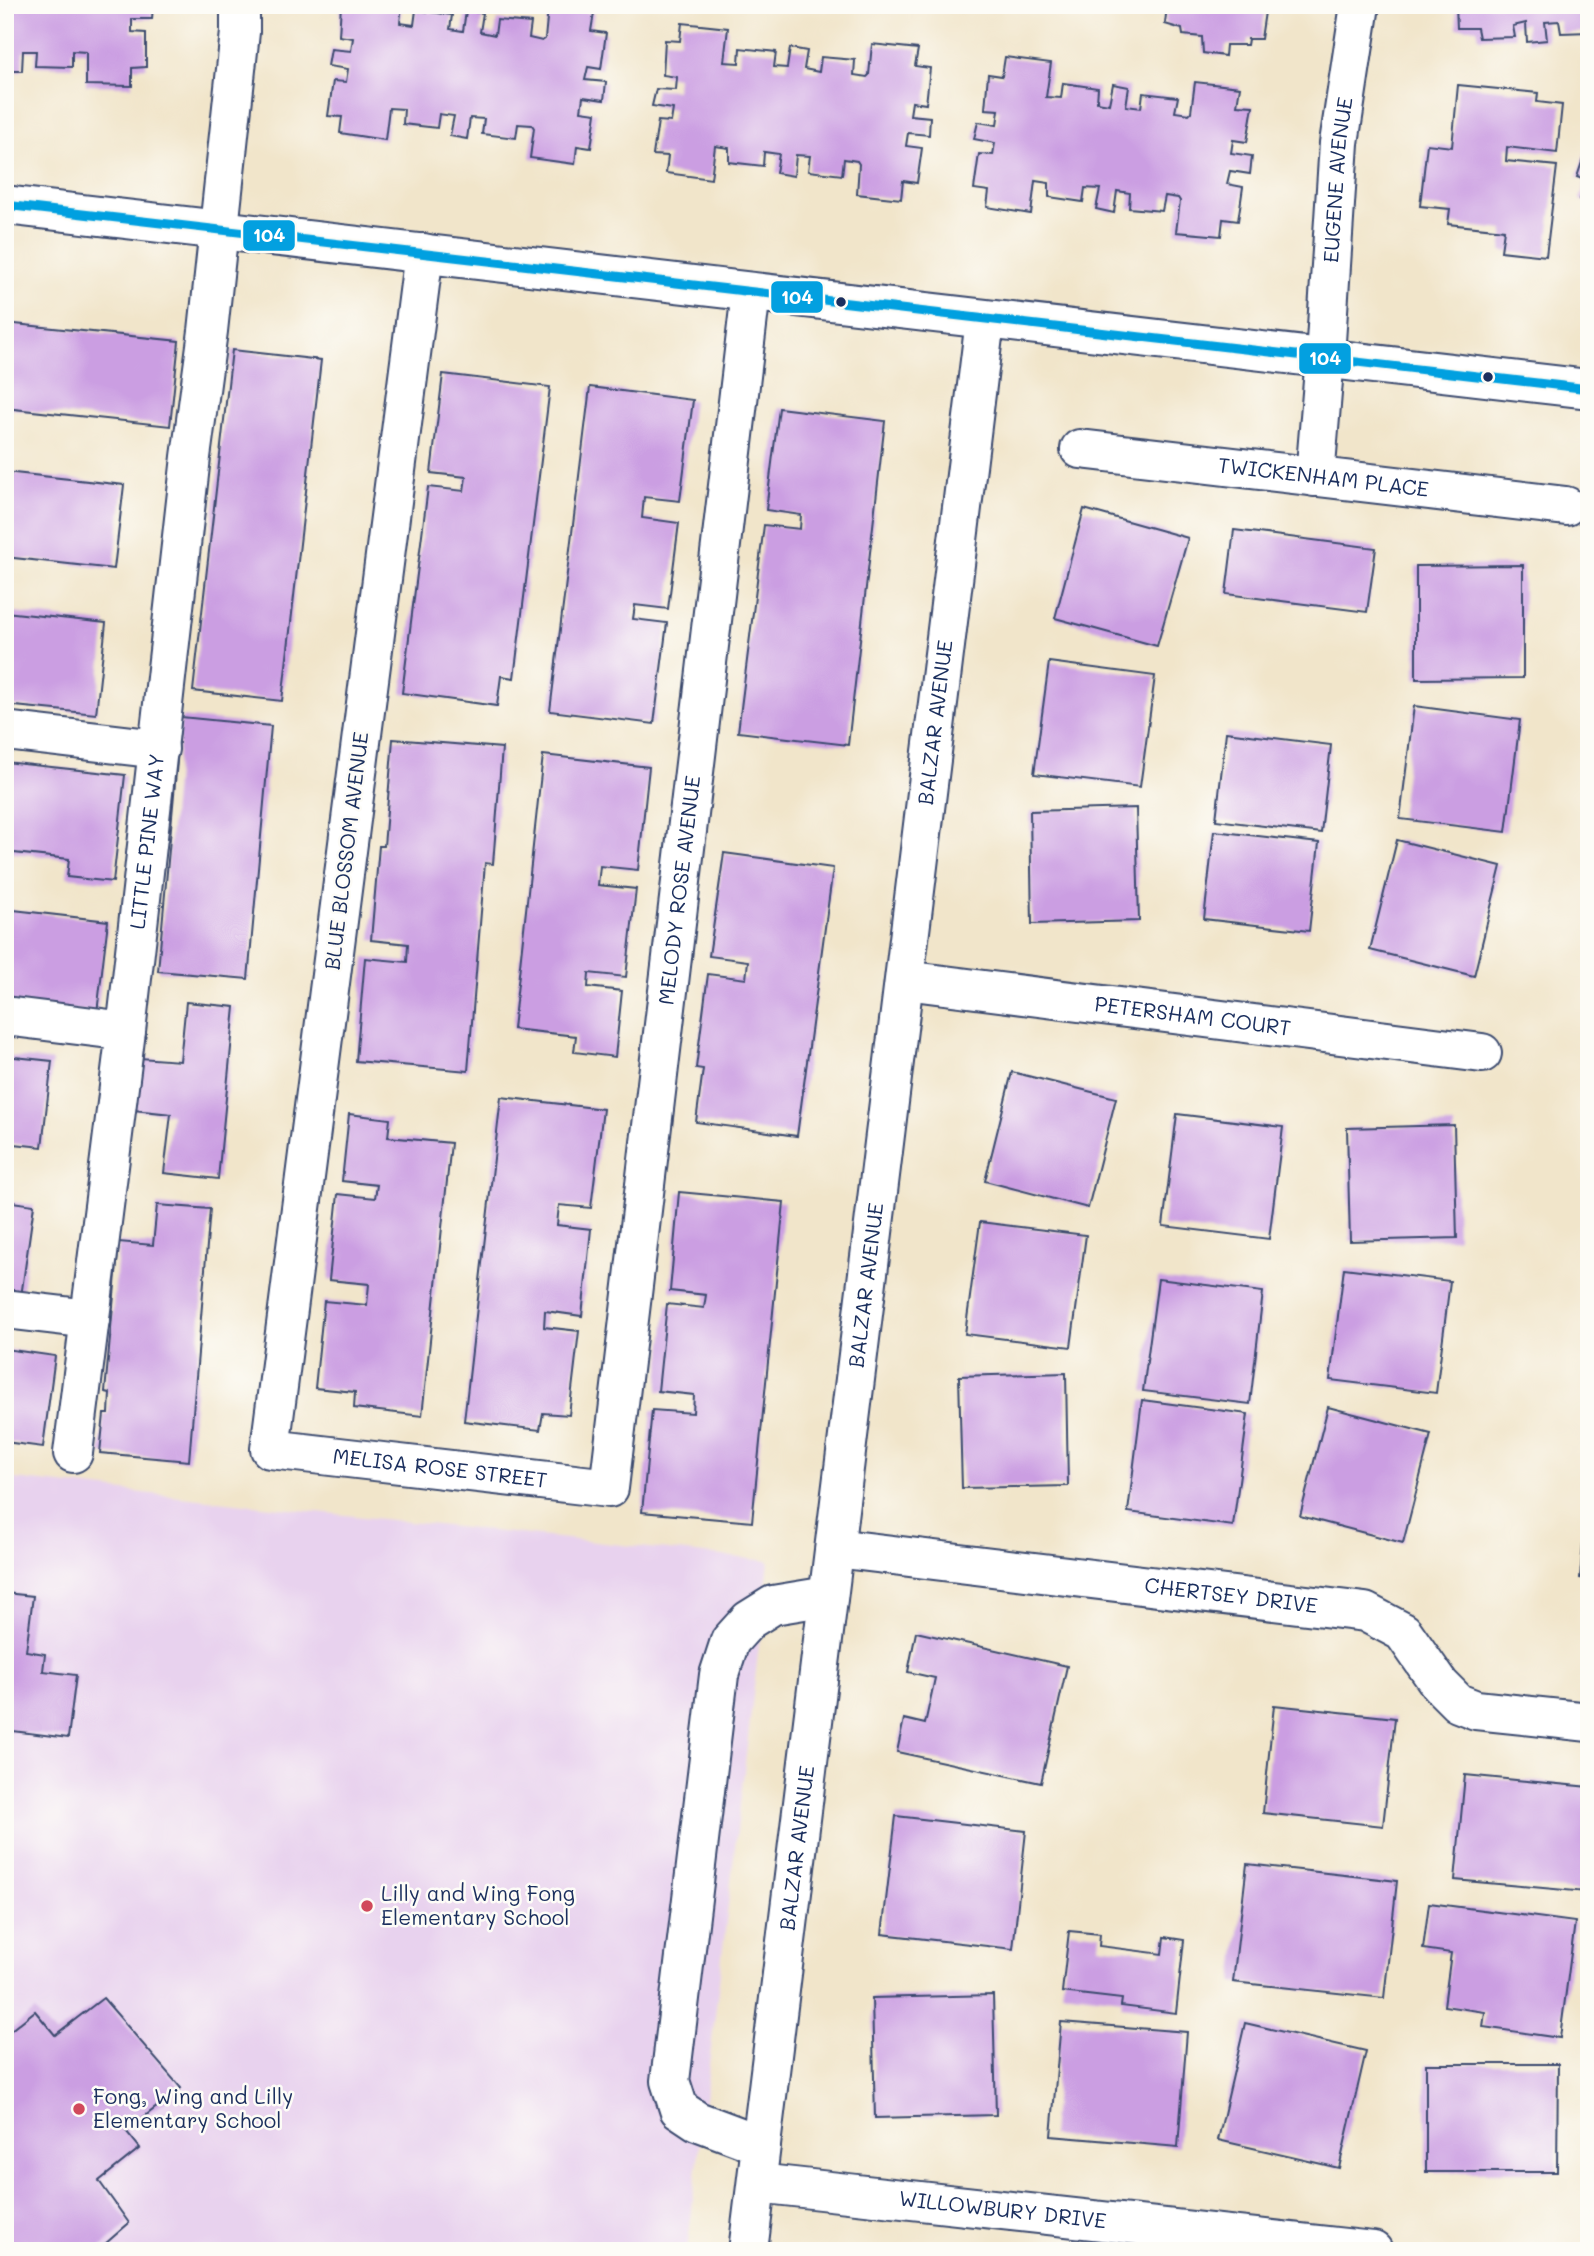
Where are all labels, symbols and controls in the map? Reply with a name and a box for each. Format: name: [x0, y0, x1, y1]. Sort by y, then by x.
street label: EUGENE AVENUE: [1316, 95, 1358, 264]
line badge: 104: [242, 219, 296, 252]
text: 104: [253, 222, 285, 247]
line badge: 104: [770, 280, 824, 314]
text: 104: [781, 284, 813, 309]
unlabelled marker: [834, 295, 848, 309]
line badge: 104: [1298, 342, 1352, 375]
text: 104: [1309, 345, 1341, 370]
unlabelled marker: [1481, 370, 1495, 384]
street label: TWICKENHAM PLACE: [1217, 450, 1430, 502]
street label: BALZAR AVENUE: [911, 638, 958, 806]
street label: BLUE BLOSSOM AVENUE: [318, 730, 374, 971]
street label: LITTLE PINE WAY: [123, 752, 169, 931]
street label: MELODY ROSE AVENUE: [651, 774, 705, 1006]
street label: PETERSHAM COURT: [1093, 989, 1293, 1041]
street label: BALZAR AVENUE: [842, 1201, 889, 1369]
street label: MELISA ROSE STREET: [332, 1441, 549, 1493]
street label: CHERTSEY DRIVE: [1143, 1570, 1319, 1618]
street label: BALZAR AVENUE: [772, 1764, 819, 1932]
place label: Lilly and Wing Fong Elementary School: [381, 1879, 575, 1930]
marker: Lilly and Wing Fong Elementary School: [359, 1898, 375, 1914]
place label: Fong, Wing and Lilly Elementary School: [93, 2082, 293, 2133]
marker: Fong, Wing and Lilly Elementary School: [71, 2101, 87, 2117]
street label: WILLOWBURY DRIVE: [898, 2184, 1108, 2233]

